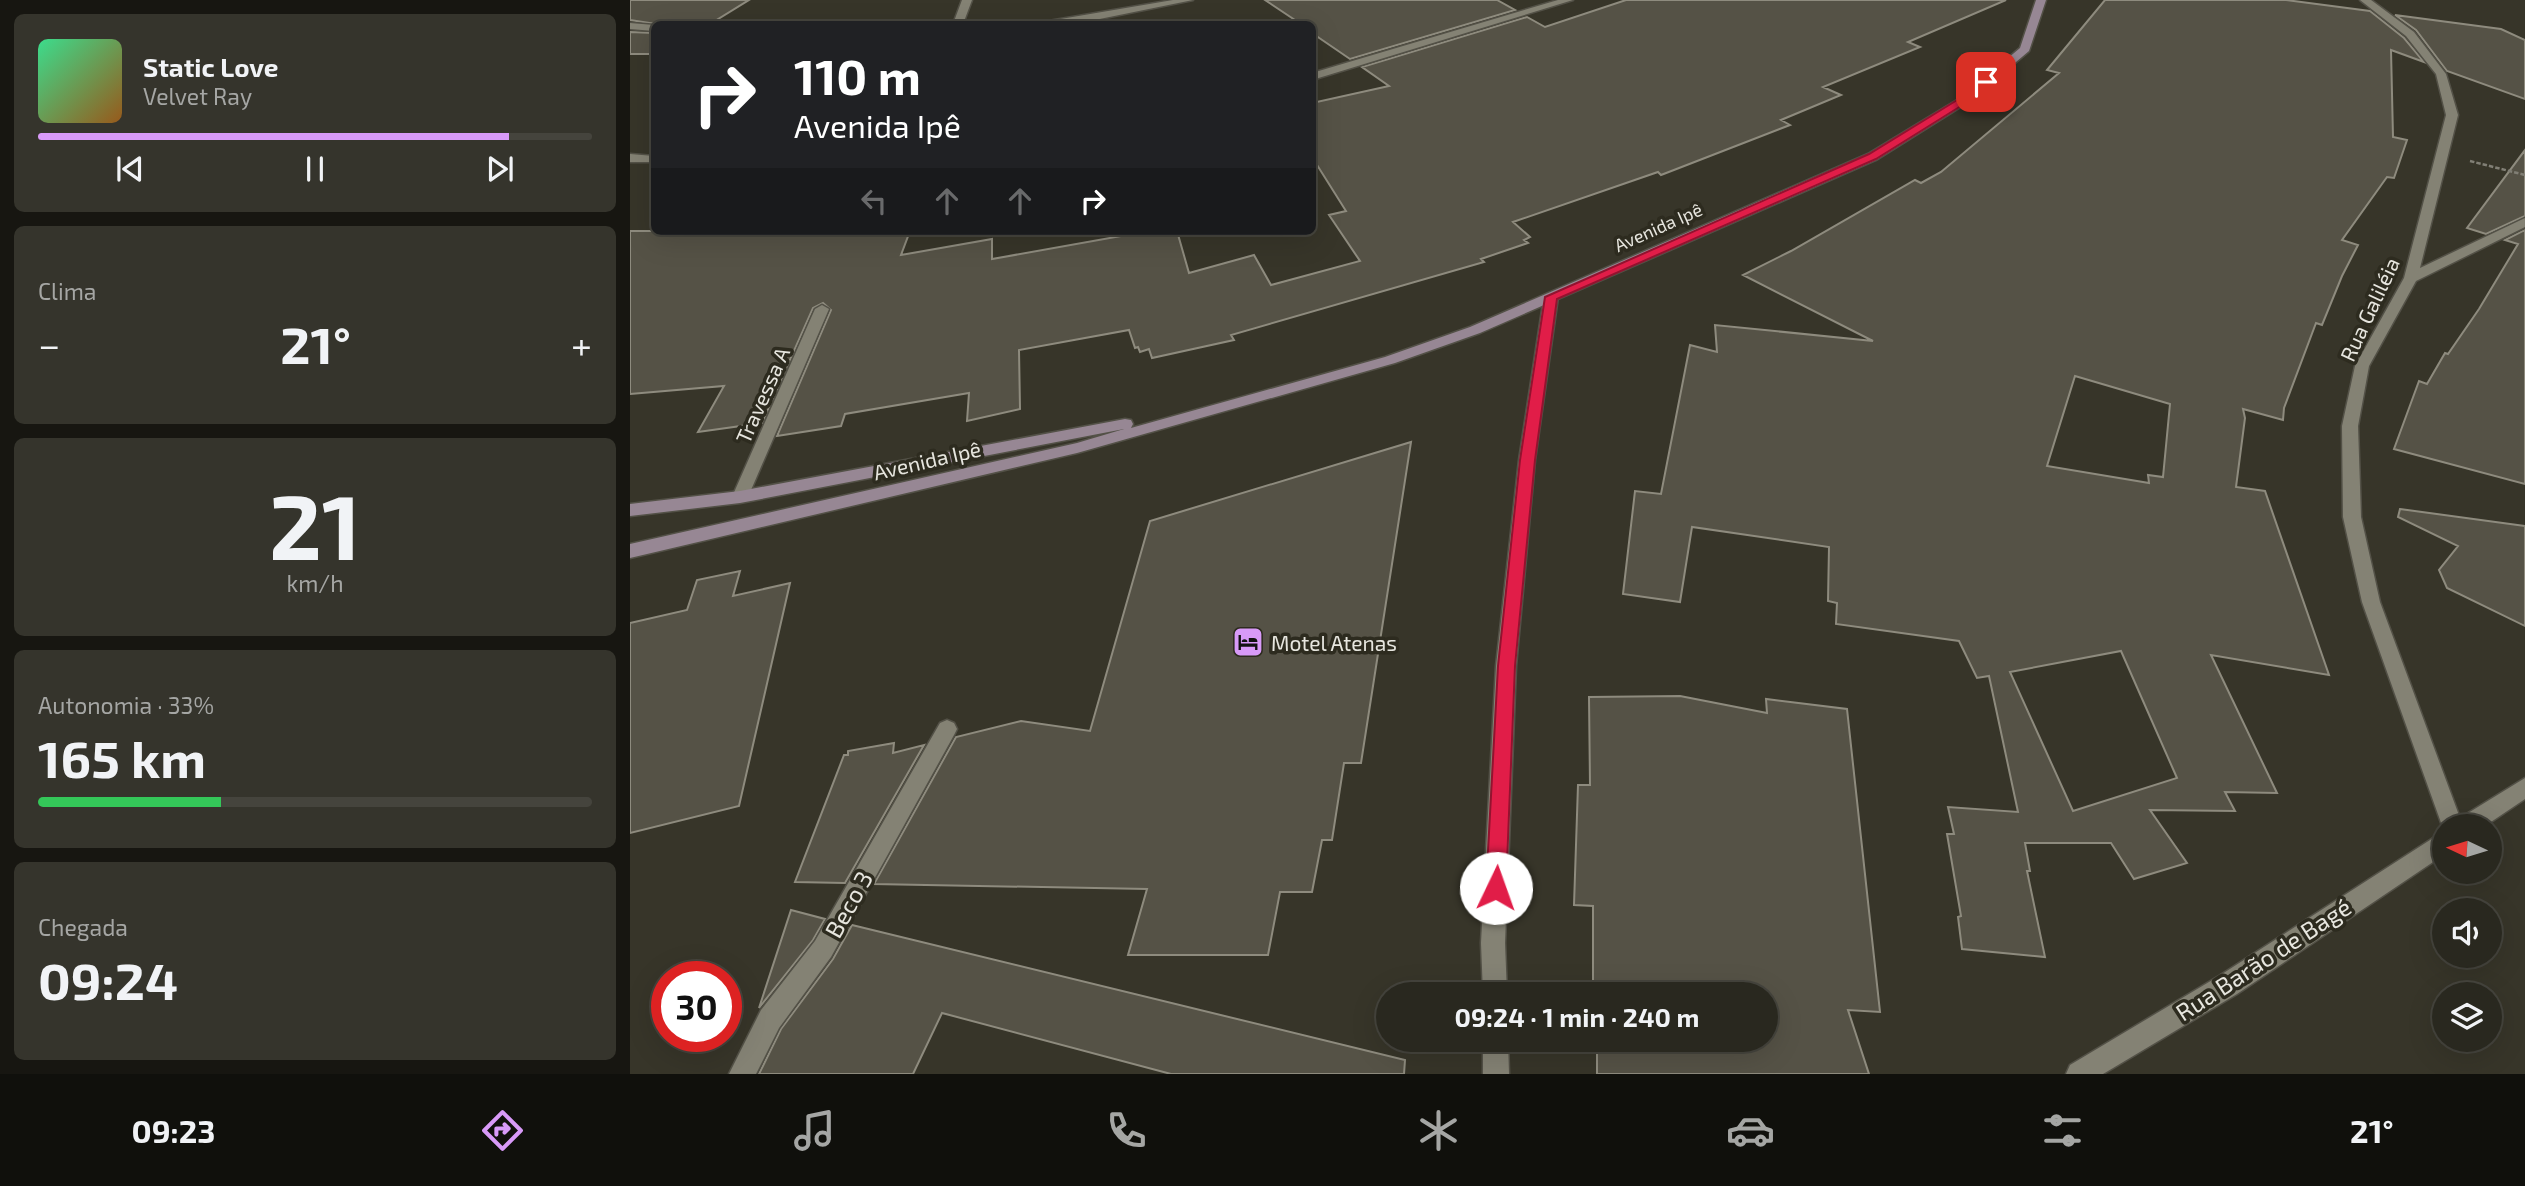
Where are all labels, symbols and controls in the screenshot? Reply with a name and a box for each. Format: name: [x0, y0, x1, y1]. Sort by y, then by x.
text: 110 m: [794, 46, 921, 105]
icon: right: [679, 49, 770, 140]
text: Static Love: [143, 51, 279, 82]
pin: [1956, 52, 2016, 112]
icon: arrive: [1967, 63, 2005, 101]
text: Velvet Ray: [143, 82, 252, 110]
text: Avenida Ipê: [794, 106, 961, 144]
icon: previous: [111, 150, 149, 188]
icon: pause: [296, 150, 334, 188]
icon: next: [481, 150, 519, 188]
icon: left: [855, 182, 893, 220]
icon: ahead: [928, 182, 966, 220]
icon: ahead: [1001, 182, 1039, 220]
icon: right: [1074, 182, 1112, 220]
street label: Avenida Ipê: [1611, 198, 1705, 256]
street label: Rua Galiléia: [2334, 253, 2404, 365]
text: Clima: [38, 277, 96, 305]
text: 21°: [280, 312, 351, 374]
text: −: [38, 321, 60, 367]
text: +: [571, 321, 592, 367]
street label: Travessa A: [730, 343, 794, 447]
street label: Avenida Ipê: [871, 435, 983, 485]
text: 21: [269, 469, 361, 578]
text: km/h: [286, 569, 344, 597]
hotel icon: Motel Atenas: [1231, 625, 1265, 659]
place label: Motel Atenas: [1271, 630, 1397, 655]
text: Autonomia · 33%: [38, 691, 214, 719]
text: 165 km: [38, 726, 206, 788]
north arrow: [2432, 814, 2502, 884]
map controls: [2432, 814, 2502, 1052]
position arrow: [1459, 851, 1533, 925]
street label: Beco 3: [818, 866, 878, 942]
street label: Rua Barão de Bagé: [2170, 892, 2356, 1026]
button: sound: [2432, 898, 2502, 968]
text: Chegada: [38, 913, 128, 941]
text: 09:24: [38, 948, 178, 1010]
speed limit sign: 30: [651, 961, 742, 1052]
button: layers: [2432, 982, 2502, 1052]
text: 09:24 · 1 min · 240 m: [1455, 1001, 1699, 1032]
icon: directions: [478, 1106, 527, 1155]
icon: music: [790, 1106, 839, 1155]
icon: phone: [1102, 1106, 1151, 1155]
icon: climate: [1414, 1106, 1463, 1155]
icon: car: [1726, 1106, 1775, 1155]
icon: filters: [2038, 1106, 2087, 1155]
text: 09:23: [131, 1111, 216, 1149]
text: 21°: [2350, 1111, 2394, 1149]

